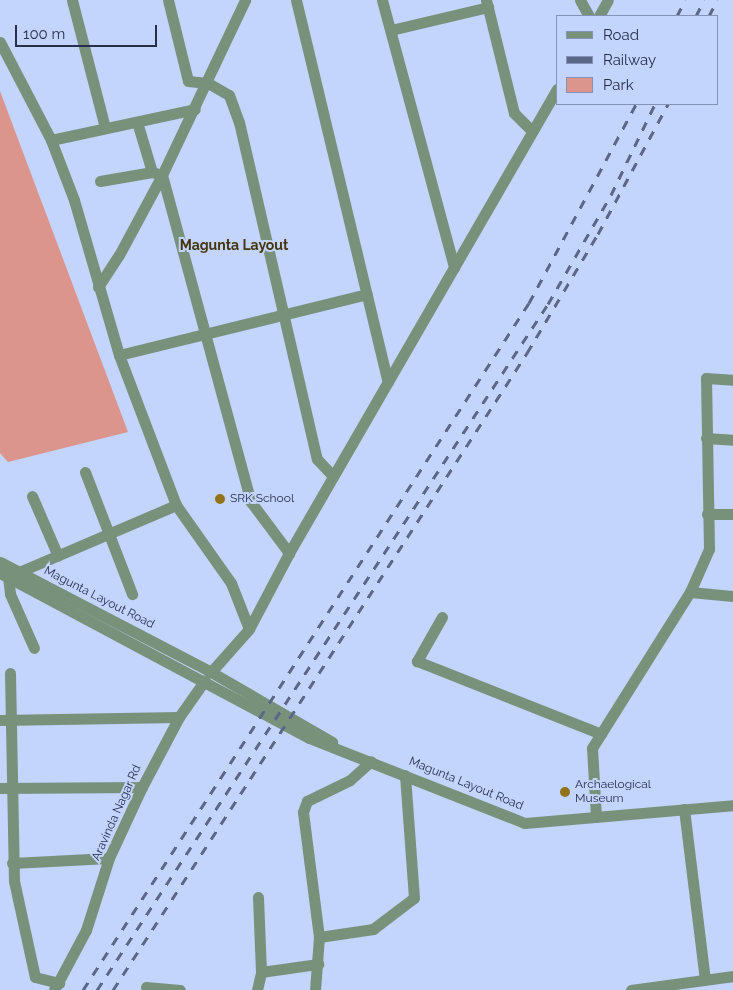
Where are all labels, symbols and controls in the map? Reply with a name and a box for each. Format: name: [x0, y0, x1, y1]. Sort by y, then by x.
scale bar: [18, 15, 160, 47]
legend: [556, 15, 718, 105]
text: 100 m: [23, 25, 65, 43]
text: Road: [603, 26, 639, 44]
text: Railway: [603, 51, 656, 69]
text: Park: [603, 76, 634, 94]
district label: Magunta Layout: [180, 237, 288, 253]
place label: SRK School: [230, 492, 294, 506]
marker: SRK School: [214, 493, 226, 505]
street label: Magunta Layout Road: [41, 564, 157, 632]
street label: Magunta Layout Road: [407, 754, 525, 814]
street label: Aravinda Nagar Rd: [89, 763, 145, 863]
place label: Archaelogical Museum: [575, 778, 651, 806]
marker: Archaelogical Museum: [559, 786, 571, 798]

